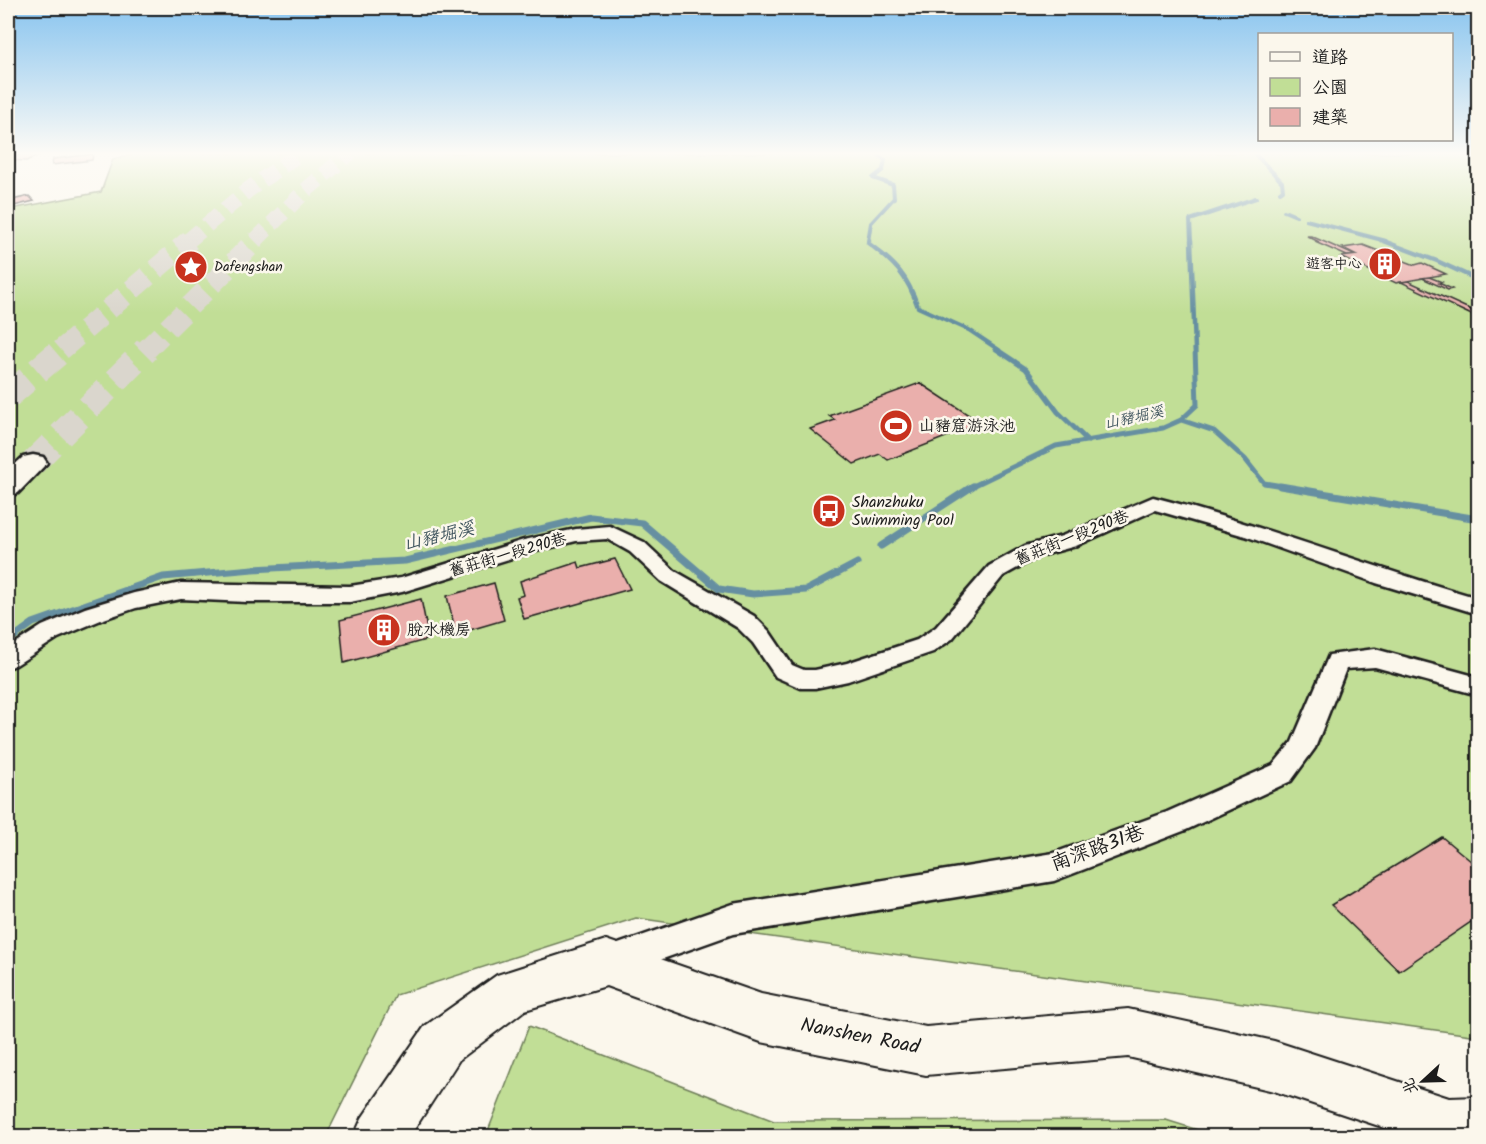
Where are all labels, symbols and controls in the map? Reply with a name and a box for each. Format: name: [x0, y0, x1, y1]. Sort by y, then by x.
legend: [1258, 33, 1453, 141]
text: 道路: [1312, 44, 1348, 73]
text: 公園: [1312, 74, 1348, 103]
text: 建築: [1312, 104, 1348, 133]
building icon: 遊客中心: [1367, 246, 1403, 282]
place icon: Dafengshan: [173, 249, 209, 285]
place label: 遊客中心: [1306, 253, 1362, 275]
place label: Dafengshan: [214, 256, 283, 278]
water label: 山豬堀溪: [1102, 400, 1167, 436]
sports icon: 山豬窟游泳池: [878, 408, 914, 444]
place label: 山豬窟游泳池: [919, 414, 1015, 439]
place label: Shanzhuku Swimming Pool: [852, 490, 954, 533]
bus stop icon: Shanzhuku Swimming Pool: [811, 493, 847, 529]
street label: 舊莊街一段290巷: [1011, 504, 1133, 572]
water label: 山豬堀溪: [401, 515, 478, 559]
street label: 舊莊街一段290巷: [446, 526, 570, 584]
building icon: 脫水機房: [366, 612, 402, 648]
place label: 脫水機房: [407, 618, 471, 643]
street label: 南深路31巷: [1047, 817, 1150, 881]
street label: Nanshen Road: [798, 1010, 923, 1064]
north arrow: [1393, 1051, 1453, 1111]
text: 北: [1396, 1074, 1425, 1098]

